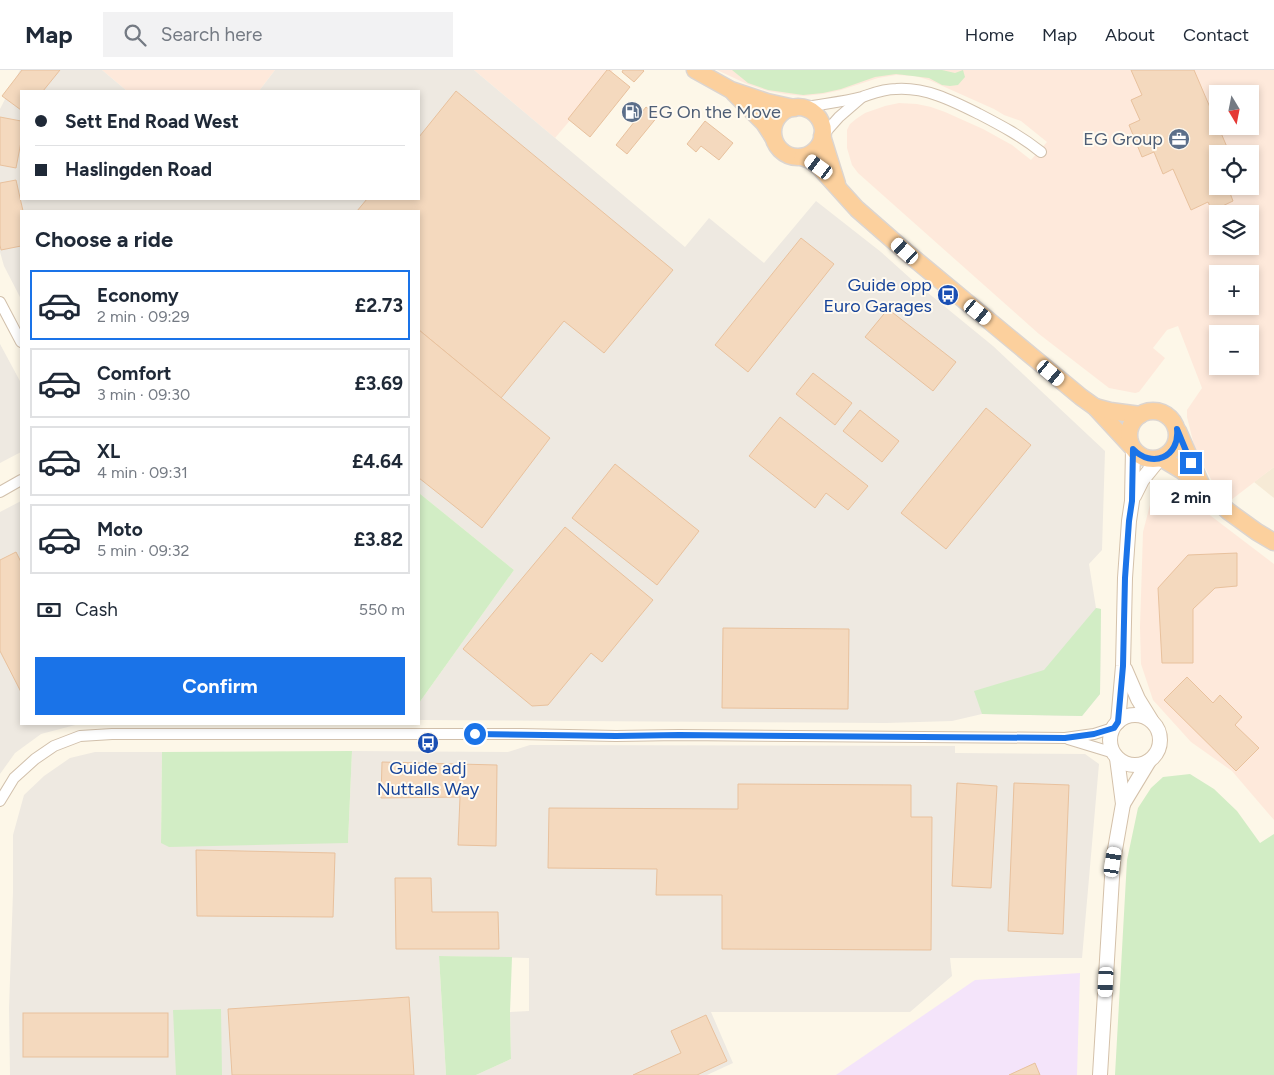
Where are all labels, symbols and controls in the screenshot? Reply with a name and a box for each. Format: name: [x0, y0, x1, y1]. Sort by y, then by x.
search box: [103, 12, 453, 57]
text: Map: [25, 20, 73, 49]
icon: search: [121, 21, 149, 49]
text: Search here: [161, 23, 262, 46]
text: Home: [965, 24, 1014, 46]
text: Map: [1042, 24, 1077, 46]
text: About: [1105, 24, 1155, 46]
text: Contact: [1183, 24, 1249, 46]
north arrow: [1209, 85, 1259, 135]
map controls: [1209, 85, 1259, 375]
fuel station icon: EG On the Move: [620, 100, 644, 124]
place label: EG On the Move: [648, 101, 781, 123]
text: Sett End Road West: [65, 110, 239, 133]
office icon: EG Group: [1167, 127, 1191, 151]
place label: EG Group: [1083, 128, 1163, 150]
button: locate: [1209, 145, 1259, 195]
car: [802, 152, 835, 182]
text: Haslingden Road: [65, 158, 212, 181]
button: layers: [1209, 205, 1259, 255]
text: Choose a ride: [35, 226, 173, 253]
car: [888, 235, 921, 267]
button: +: [1209, 265, 1259, 315]
place label: Guide opp Euro Garages: [823, 274, 932, 317]
icon: car: [37, 283, 82, 328]
bus stop icon: Guide opp Euro Garages: [936, 283, 960, 307]
text: Economy: [97, 284, 179, 307]
text: £2.73: [355, 294, 403, 317]
car: [961, 297, 994, 327]
text: 2 min · 09:29: [97, 307, 189, 326]
button: −: [1209, 325, 1259, 375]
car: [1034, 358, 1067, 388]
icon: car: [37, 361, 82, 406]
text: Comfort: [97, 362, 172, 385]
text: £3.69: [354, 372, 403, 395]
text: 3 min · 09:30: [97, 385, 190, 404]
icon: car: [37, 439, 82, 484]
text: XL: [97, 440, 120, 463]
text: £4.64: [352, 450, 403, 473]
route end: [1180, 452, 1202, 474]
text: 4 min · 09:31: [97, 463, 188, 482]
callout: 2 min: [1150, 480, 1232, 516]
text: 2 min: [1171, 488, 1211, 507]
icon: car: [37, 517, 82, 562]
text: Moto: [97, 518, 143, 541]
text: £3.82: [354, 528, 403, 551]
text: 5 min · 09:32: [97, 541, 189, 560]
icon: cash: [35, 596, 63, 624]
text: Cash: [75, 598, 118, 621]
text: 550 m: [359, 600, 405, 619]
button: Confirm: [35, 657, 405, 715]
route start: [464, 723, 486, 745]
bus stop icon: Guide adj Nuttalls Way: [416, 731, 440, 755]
place label: Guide adj Nuttalls Way: [377, 757, 480, 800]
car: [1103, 846, 1122, 878]
car: [1097, 967, 1114, 997]

